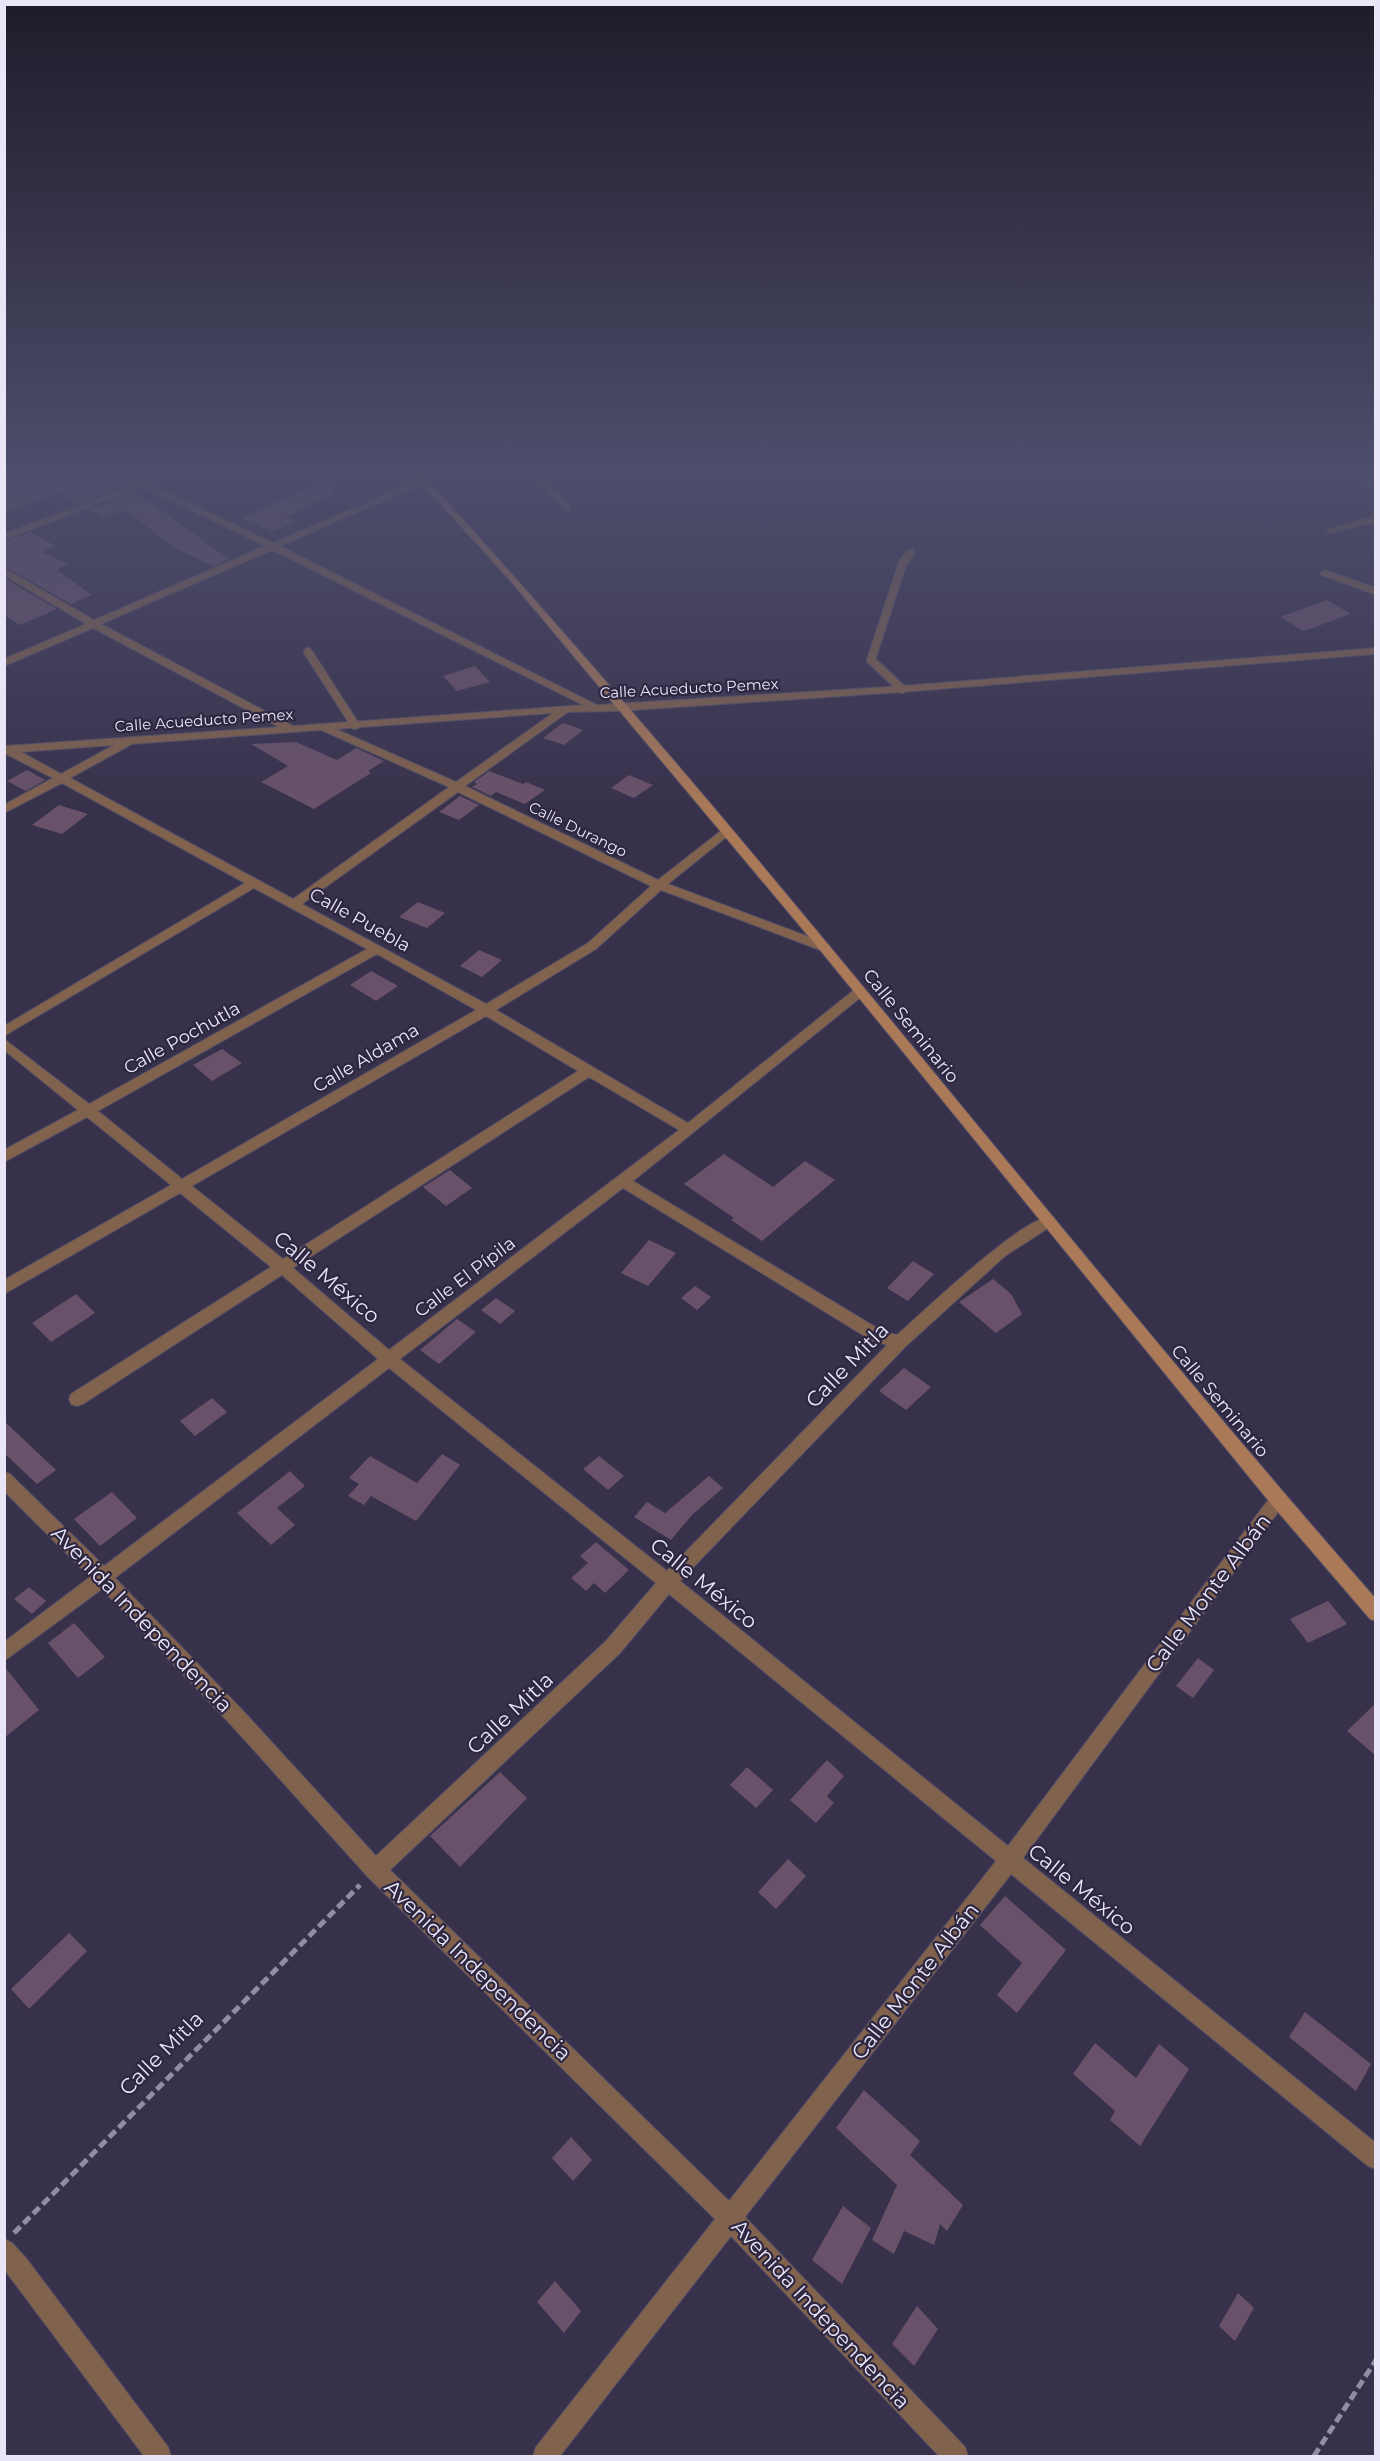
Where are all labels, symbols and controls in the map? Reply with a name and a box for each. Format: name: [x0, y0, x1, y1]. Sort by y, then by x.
street label: Calle Acueducto Pemex: [599, 674, 779, 702]
street label: Calle Acueducto Pemex: [114, 704, 294, 736]
street label: Calle Durango: [526, 797, 630, 861]
street label: Calle Puebla: [306, 883, 414, 957]
street label: Calle Seminario: [858, 965, 964, 1087]
street label: Calle Pochutla: [120, 997, 244, 1079]
street label: Calle Aldama: [309, 1019, 423, 1097]
street label: Calle México: [269, 1225, 385, 1329]
street label: Calle El Pípila: [410, 1232, 520, 1322]
street label: Calle Mitla: [800, 1317, 894, 1413]
street label: Calle Seminario: [1166, 1340, 1274, 1462]
street label: Calle Monte Albán: [1140, 1509, 1276, 1677]
street label: Avenida Independencia: [46, 1521, 238, 1717]
street label: Calle México: [645, 1532, 763, 1634]
street label: Calle Mitla: [462, 1667, 558, 1759]
street label: Calle México: [1023, 1838, 1141, 1940]
street label: Avenida Independencia: [380, 1874, 576, 2066]
street label: Calle Monte Albán: [846, 1898, 984, 2064]
street label: Calle Mitla: [114, 2006, 208, 2100]
street label: Avenida Independencia: [727, 2214, 915, 2414]

